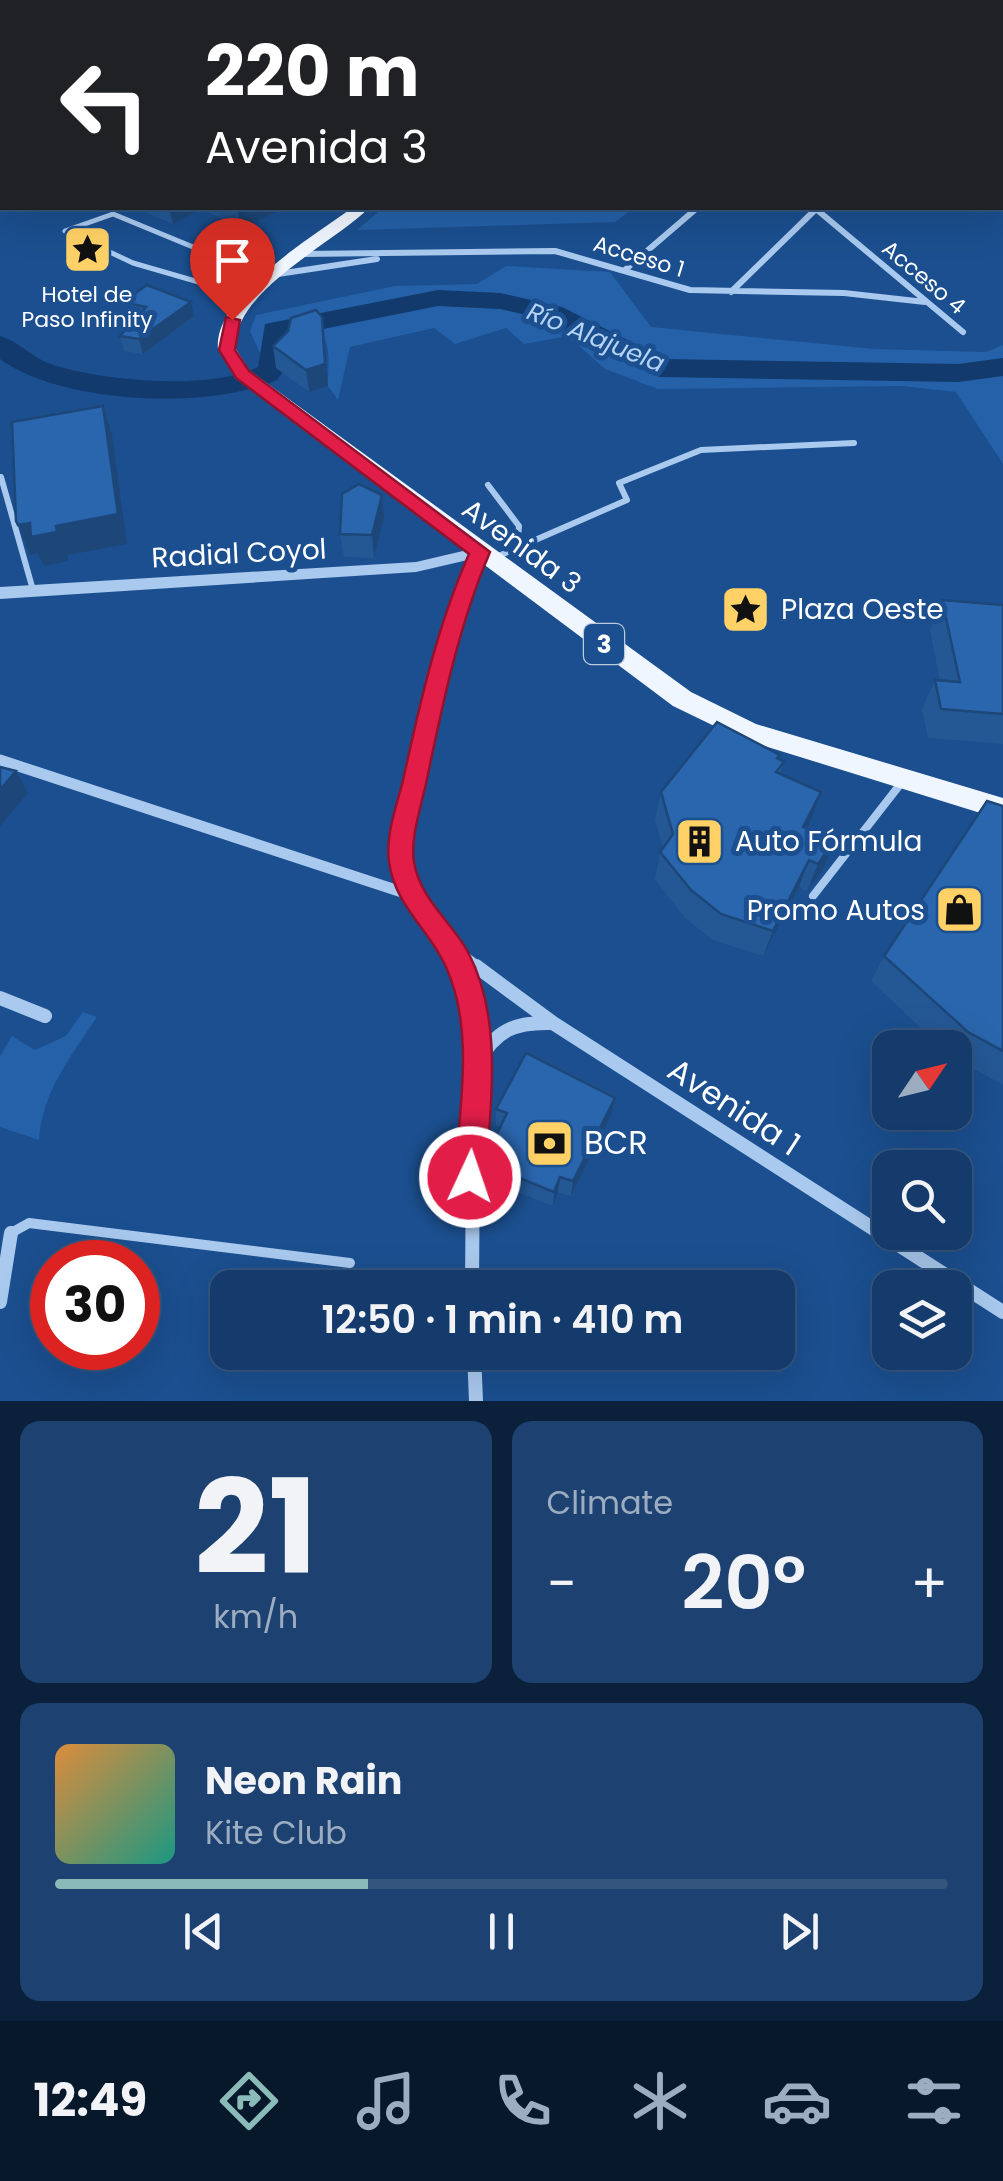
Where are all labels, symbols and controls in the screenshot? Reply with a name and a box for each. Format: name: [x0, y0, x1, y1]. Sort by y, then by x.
text: 220 m: [205, 22, 420, 121]
icon: left: [40, 40, 170, 170]
text: Avenida 3: [205, 116, 428, 179]
pin: [190, 218, 275, 321]
place icon: Hotel de Paso Infinity: [61, 224, 113, 276]
street label: Acceso 1: [590, 228, 688, 285]
icon: arrive: [205, 233, 260, 288]
street label: Acceso 4: [875, 233, 972, 322]
place label: Hotel de Paso Infinity: [21, 279, 153, 335]
water label: Río Alajuela: [522, 294, 670, 381]
street label: Avenida 3: [454, 490, 589, 603]
street label: Radial Coyol: [151, 529, 328, 578]
place icon: Plaza Oeste: [720, 583, 772, 635]
place label: Plaza Oeste: [781, 590, 944, 629]
road number: 3: [584, 624, 624, 664]
building icon: Auto Fórmula: [674, 815, 726, 867]
place label: Auto Fórmula: [735, 822, 922, 861]
shop icon: Promo Autos: [934, 884, 986, 936]
place label: Promo Autos: [747, 891, 925, 930]
north arrow: [872, 1030, 972, 1130]
map controls: [872, 1030, 972, 1370]
street label: Avenida 1: [659, 1047, 809, 1166]
bank icon: BCR: [523, 1117, 575, 1169]
place label: BCR: [584, 1120, 648, 1165]
position arrow: [418, 1125, 522, 1229]
button: search: [872, 1150, 972, 1250]
speed limit sign: 30: [30, 1240, 160, 1370]
button: layers: [872, 1270, 972, 1370]
text: 12:50 · 1 min · 410 m: [322, 1293, 683, 1346]
text: 21: [194, 1436, 317, 1619]
text: Climate: [547, 1480, 673, 1525]
text: 20°: [681, 1530, 806, 1635]
text: −: [547, 1545, 577, 1622]
text: +: [910, 1545, 948, 1622]
text: km/h: [213, 1594, 298, 1639]
text: Neon Rain: [205, 1754, 402, 1807]
text: Kite Club: [205, 1810, 347, 1855]
icon: previous: [176, 1904, 231, 1959]
icon: pause: [474, 1904, 529, 1959]
icon: next: [772, 1904, 827, 1959]
icon: directions: [214, 2066, 284, 2136]
icon: music: [351, 2066, 421, 2136]
icon: phone: [488, 2066, 558, 2136]
icon: climate: [625, 2066, 695, 2136]
icon: car: [762, 2066, 832, 2136]
icon: filters: [899, 2066, 969, 2136]
text: 12:49: [34, 2069, 147, 2132]

